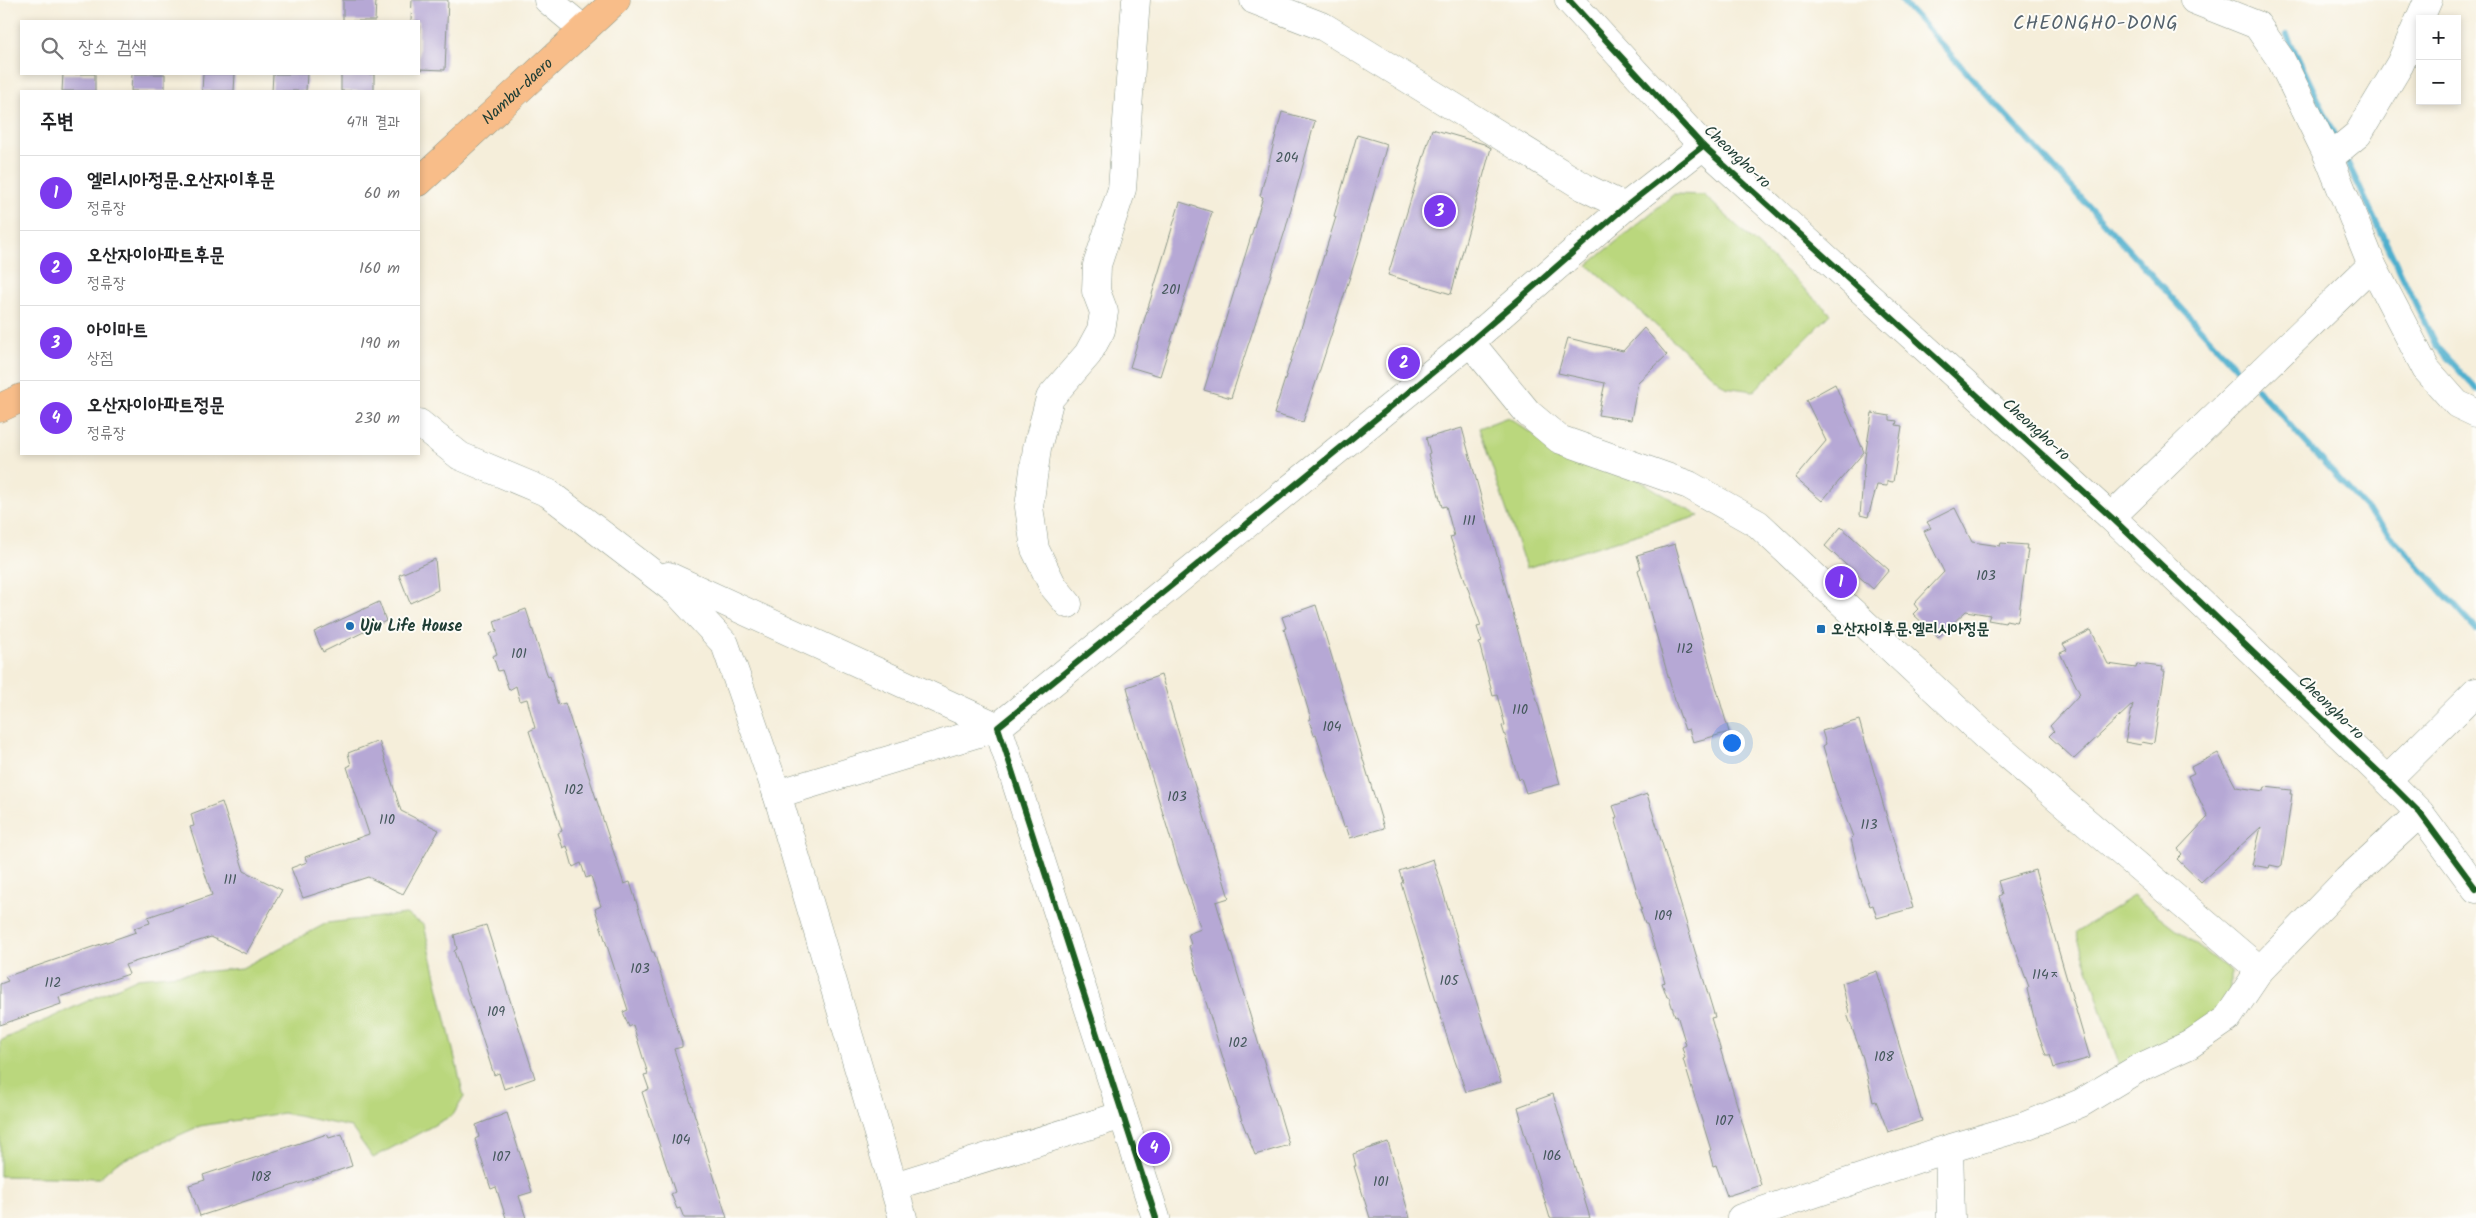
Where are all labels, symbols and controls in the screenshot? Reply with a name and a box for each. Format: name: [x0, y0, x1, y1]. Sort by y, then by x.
district label: CHEONGHO-DONG: [2013, 9, 2179, 39]
map controls: [2416, 15, 2461, 105]
button: +: [2416, 15, 2461, 60]
search box: [20, 20, 420, 75]
text: 장소 검색: [78, 33, 147, 63]
icon: search: [38, 34, 66, 62]
street label: Nambu-daero: [476, 51, 559, 131]
button: −: [2416, 60, 2461, 105]
text: 주변: [40, 106, 74, 139]
text: 4개 결과: [346, 110, 400, 135]
street label: Cheongho-ro: [1698, 119, 1776, 195]
house number: 204: [1276, 147, 1299, 169]
text: 엘리시아정문.오산자이후문: [87, 166, 275, 196]
text: 1: [54, 181, 58, 206]
text: 60 m: [364, 181, 400, 206]
pin: 3: [1424, 192, 1456, 230]
text: 정류장: [87, 196, 126, 221]
text: 오산자이아파트후문: [87, 241, 225, 271]
text: 2: [51, 256, 61, 281]
text: 160 m: [359, 256, 400, 281]
text: 정류장: [87, 271, 126, 296]
house number: 201: [1161, 279, 1181, 301]
text: 아이마트: [87, 316, 148, 346]
text: 3: [52, 331, 60, 356]
text: 190 m: [360, 331, 400, 356]
pin: 2: [1388, 344, 1420, 382]
text: 상점: [87, 346, 113, 371]
text: 오산자이아파트정문: [87, 391, 225, 421]
street label: Cheongho-ro: [1996, 392, 2076, 468]
text: 4: [52, 406, 60, 431]
text: 230 m: [354, 406, 400, 431]
text: 정류장: [87, 421, 126, 446]
house number: 111: [1462, 510, 1476, 532]
pin: 1: [1825, 563, 1857, 601]
house number: 103: [1976, 565, 1996, 587]
place label: Uju Life House: [360, 614, 462, 639]
place label: 오산자이후문.엘리시아정문: [1831, 617, 1989, 642]
marker: Uju Life House: [344, 620, 356, 632]
marker: 오산자이후문.엘리시아정문: [1815, 623, 1827, 635]
house number: 112: [1677, 638, 1693, 660]
house number: 101: [511, 643, 527, 665]
street label: Cheongho-ro: [2292, 670, 2370, 746]
house number: 110: [1512, 699, 1528, 721]
house number: 104: [1322, 716, 1342, 738]
your location: [1719, 730, 1745, 756]
house number: 102: [564, 779, 584, 801]
house number: 103: [1167, 786, 1187, 808]
house number: 110: [379, 809, 395, 831]
house number: 113: [1861, 814, 1877, 836]
house number: 111: [223, 869, 237, 891]
house number: 109: [1654, 905, 1672, 927]
house number: 103: [630, 958, 650, 980]
house number: 114ㅈ: [2032, 964, 2060, 986]
house number: 105: [1440, 970, 1460, 992]
house number: 112: [45, 972, 61, 994]
house number: 109: [487, 1001, 505, 1023]
house number: 102: [1228, 1032, 1248, 1054]
house number: 108: [1874, 1046, 1894, 1068]
house number: 107: [1715, 1110, 1733, 1132]
house number: 104: [671, 1129, 691, 1151]
pin: 4: [1138, 1129, 1170, 1167]
house number: 106: [1542, 1145, 1562, 1167]
house number: 107: [492, 1146, 510, 1168]
house number: 108: [251, 1166, 271, 1188]
house number: 101: [1373, 1171, 1389, 1193]

